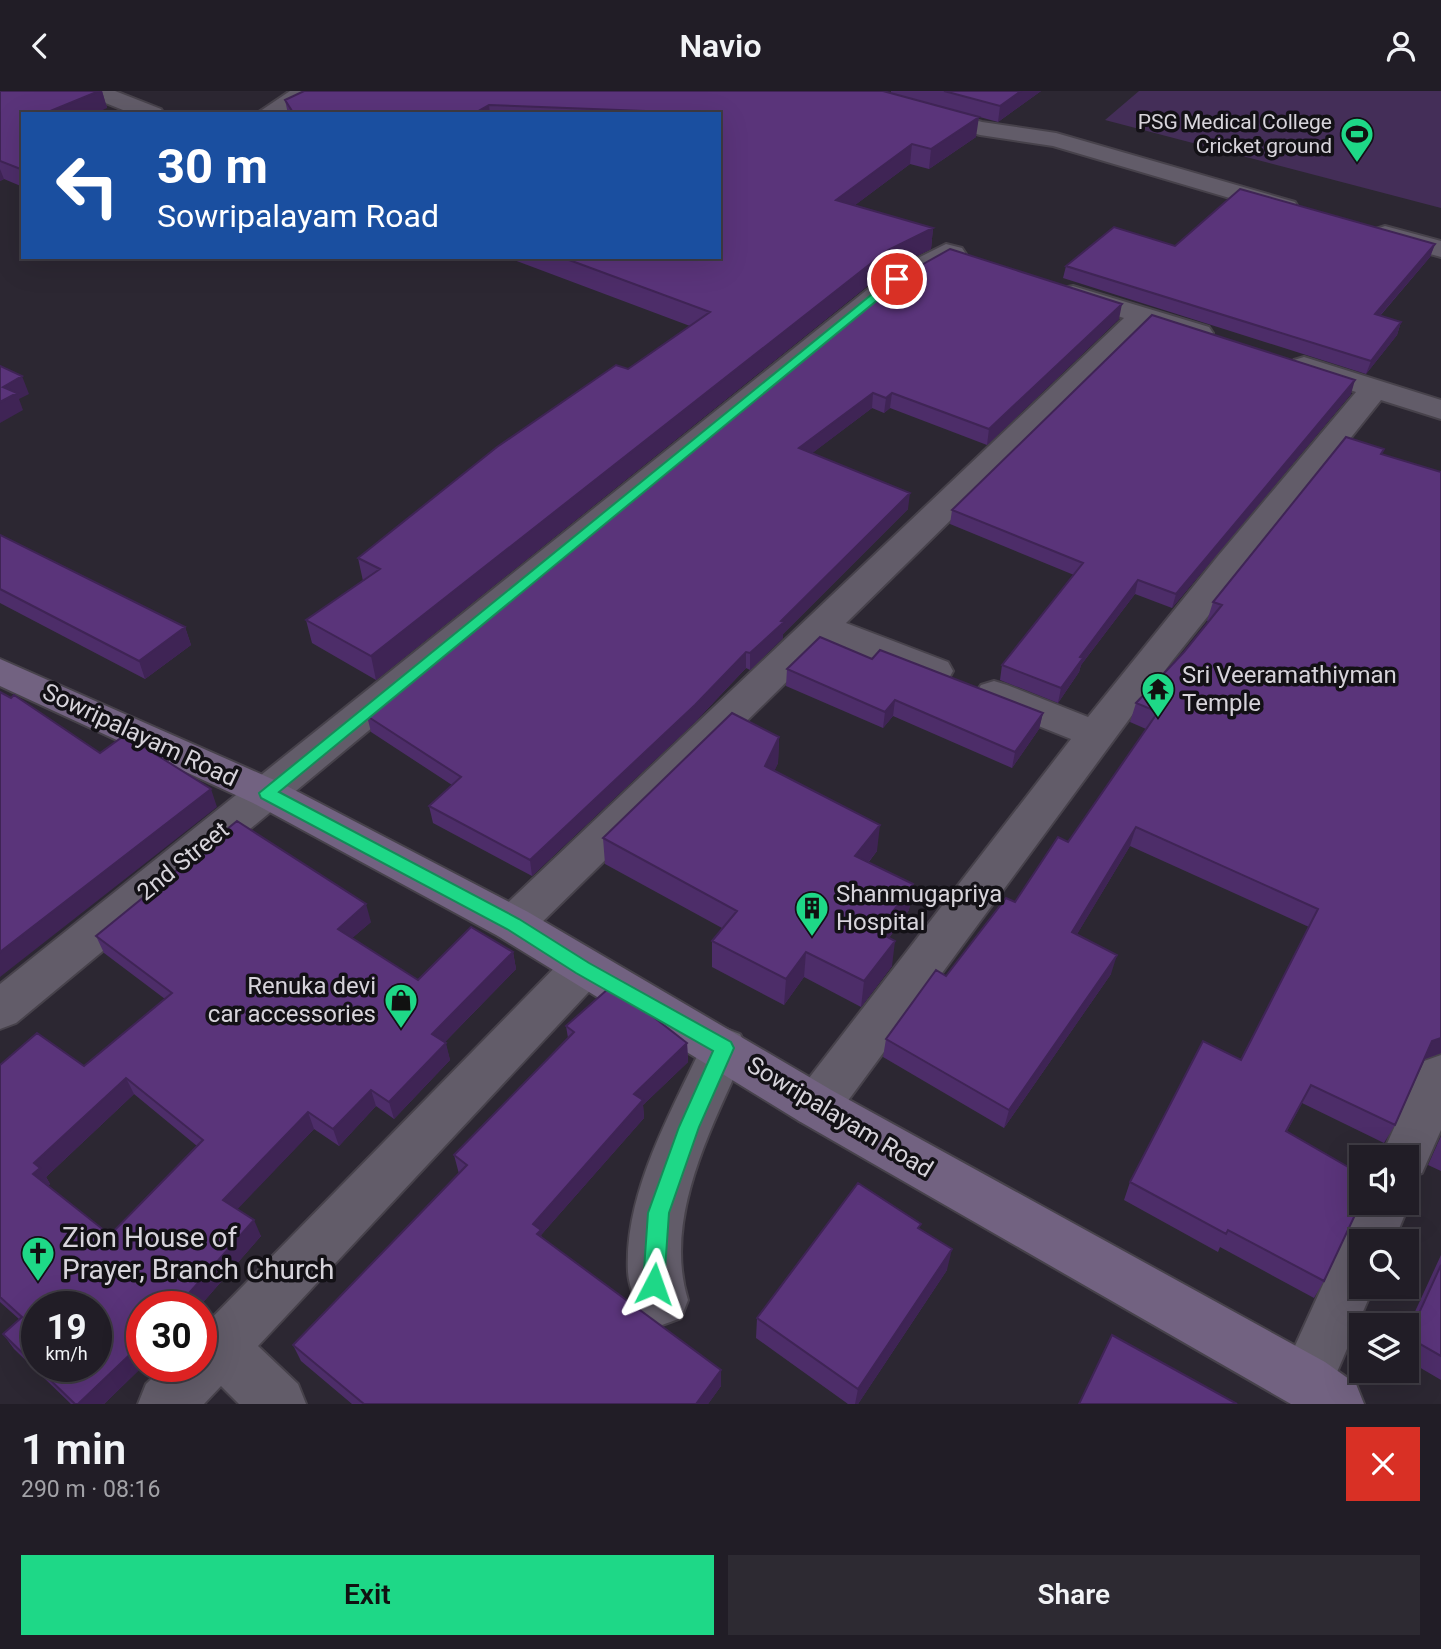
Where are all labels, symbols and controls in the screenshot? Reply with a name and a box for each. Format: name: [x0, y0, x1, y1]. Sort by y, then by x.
icon: back: [21, 27, 59, 65]
text: Navio: [679, 27, 762, 65]
icon: person: [1382, 27, 1420, 65]
place label: PSG Medical College Cricket ground: [1138, 110, 1332, 158]
sports icon: PSG Medical College Cricket ground: [1338, 115, 1376, 164]
text: 30 m: [157, 138, 268, 195]
icon: left: [42, 140, 133, 231]
text: Sowripalayam Road: [157, 197, 439, 235]
pin: [867, 249, 927, 309]
icon: arrive: [878, 260, 916, 298]
place label: Sri Veeramathiyman Temple: [1182, 661, 1397, 717]
temple icon: Sri Veeramathiyman Temple: [1139, 670, 1177, 719]
street label: Sowripalayam Road: [38, 678, 242, 792]
street label: 2nd Street: [132, 816, 234, 906]
place label: Shanmugapriya Hospital: [836, 880, 1002, 936]
building icon: Shanmugapriya Hospital: [793, 889, 831, 938]
place label: Renuka devi car accessories: [208, 972, 376, 1028]
shop icon: Renuka devi car accessories: [382, 981, 420, 1030]
street label: Sowripalayam Road: [742, 1051, 938, 1183]
map controls: [1349, 1145, 1419, 1383]
button: sound: [1349, 1145, 1419, 1215]
place label: Zion House of Prayer, Branch Church: [62, 1221, 334, 1286]
button: search: [1349, 1229, 1419, 1299]
church icon: Zion House of Prayer, Branch Church: [19, 1234, 57, 1283]
position arrow: [617, 1247, 691, 1321]
speed limit sign: 30: [126, 1291, 217, 1382]
text: 19: [46, 1307, 87, 1348]
button: layers: [1349, 1313, 1419, 1383]
text: km/h: [45, 1343, 88, 1364]
text: 1 min: [21, 1425, 126, 1474]
button: close: [1346, 1427, 1420, 1501]
text: 290 m · 08:16: [21, 1476, 160, 1503]
button: Exit: [21, 1555, 714, 1635]
button: Share: [728, 1555, 1420, 1635]

